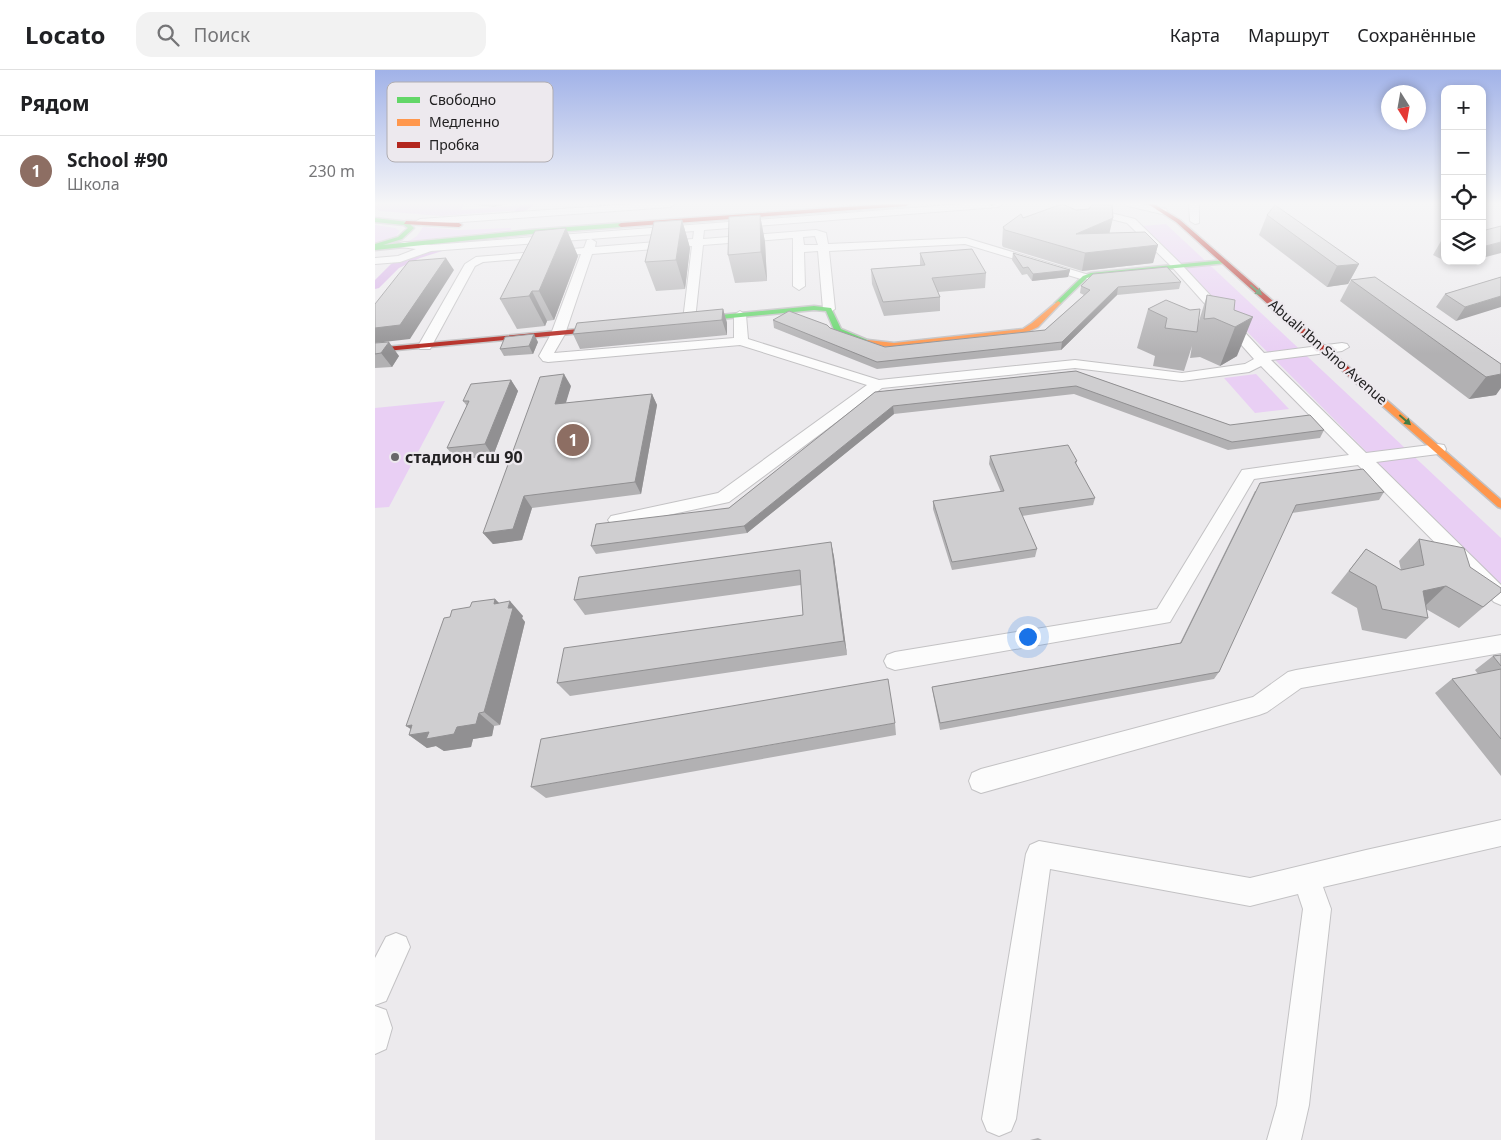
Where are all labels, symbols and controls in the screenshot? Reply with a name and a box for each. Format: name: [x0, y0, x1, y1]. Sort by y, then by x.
search box: [136, 12, 486, 57]
text: Locato: [25, 18, 106, 51]
icon: search: [154, 21, 182, 49]
text: Поиск: [194, 22, 250, 48]
text: Карта: [1170, 23, 1220, 47]
text: Маршрут: [1248, 23, 1329, 47]
text: Сохранённые: [1357, 23, 1476, 47]
legend: [387, 82, 553, 162]
north arrow: [1381, 85, 1426, 130]
map controls: [1441, 85, 1486, 265]
button: +: [1441, 85, 1486, 130]
text: Рядом: [20, 89, 90, 117]
text: Свободно: [429, 90, 496, 109]
text: Медленно: [429, 112, 500, 131]
button: −: [1441, 130, 1486, 175]
text: Пробка: [429, 135, 479, 154]
text: School #90: [67, 147, 168, 173]
text: 1: [31, 160, 41, 182]
text: 230 m: [308, 160, 355, 182]
text: Школа: [67, 173, 120, 195]
button: locate: [1441, 175, 1486, 220]
button: layers: [1441, 220, 1486, 265]
one-way arrow: [1250, 284, 1263, 295]
street label: Abuali Ibn Sino Avenue: [1265, 295, 1392, 409]
one-way arrow: [1398, 414, 1410, 426]
pin: 1: [557, 421, 589, 459]
place label: стадион сш 90: [405, 446, 523, 468]
marker: стадион сш 90: [389, 451, 401, 463]
your location: [1015, 624, 1041, 650]

